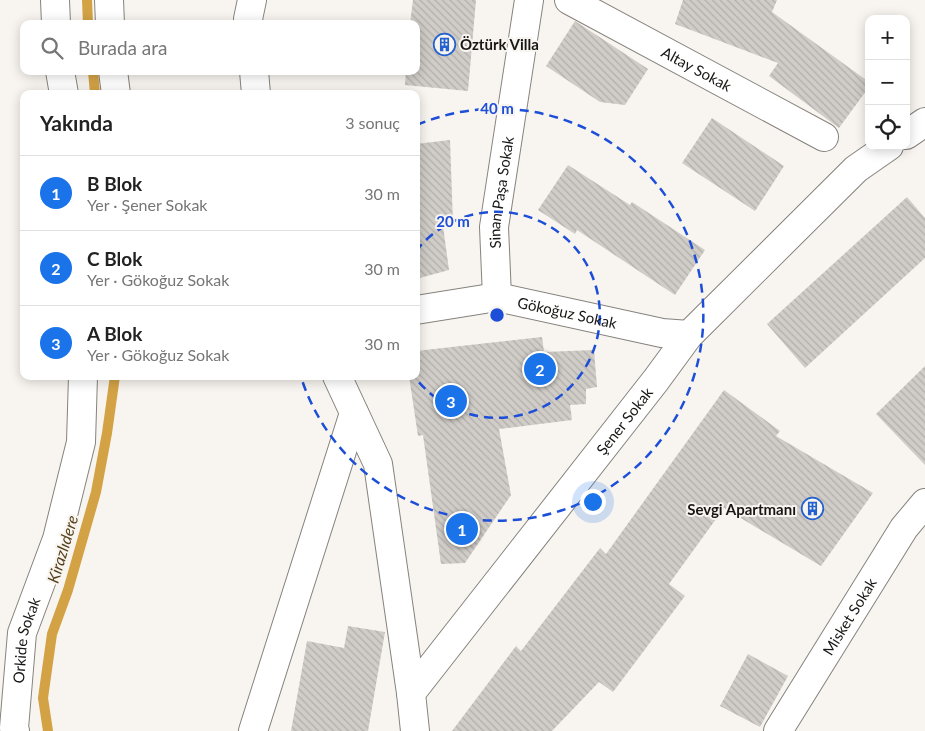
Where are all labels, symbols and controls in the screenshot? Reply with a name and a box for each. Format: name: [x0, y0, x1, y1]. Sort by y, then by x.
map controls: [865, 15, 910, 150]
button: +: [865, 15, 910, 60]
search box: [20, 20, 420, 75]
building icon: Öztürk Villa: [432, 32, 456, 56]
icon: search: [38, 34, 66, 62]
place label: Öztürk Villa: [460, 35, 539, 53]
text: Burada ara: [78, 36, 167, 59]
street label: Altay Sokak: [659, 43, 735, 95]
button: −: [865, 60, 910, 105]
text: 40 m: [480, 99, 514, 117]
button: locate: [865, 105, 910, 150]
text: Yakında: [40, 110, 113, 135]
text: 3 sonuç: [345, 113, 400, 132]
street label: Sinan Paşa Sokak: [485, 135, 517, 249]
text: B Blok: [87, 172, 142, 195]
text: 1: [51, 184, 61, 203]
text: 30 m: [364, 184, 400, 203]
text: Yer · Şener Sokak: [87, 195, 207, 214]
text: 20 m: [436, 212, 470, 230]
text: C Blok: [87, 247, 142, 270]
text: 2: [51, 259, 61, 278]
text: 30 m: [364, 259, 400, 278]
text: Yer · Gökoğuz Sokak: [87, 270, 229, 289]
street label: Gökoğuz Sokak: [516, 293, 619, 332]
centre of rings: [488, 306, 506, 324]
text: A Blok: [87, 322, 142, 345]
text: 3: [51, 334, 61, 353]
text: 30 m: [364, 334, 400, 353]
text: Yer · Gökoğuz Sokak: [87, 345, 229, 364]
pin: 2: [524, 350, 556, 388]
pin: 3: [435, 382, 467, 420]
street label: Şener Sokak: [592, 383, 656, 458]
your location: [580, 489, 606, 515]
building icon: Sevgi Apartmanı: [800, 497, 824, 521]
place label: Sevgi Apartmanı: [687, 500, 796, 518]
pin: 1: [446, 510, 478, 548]
water label: Kirazlıdere: [43, 513, 81, 585]
street label: Misket Sokak: [818, 574, 880, 658]
street label: Orkide Sokak: [9, 594, 44, 684]

